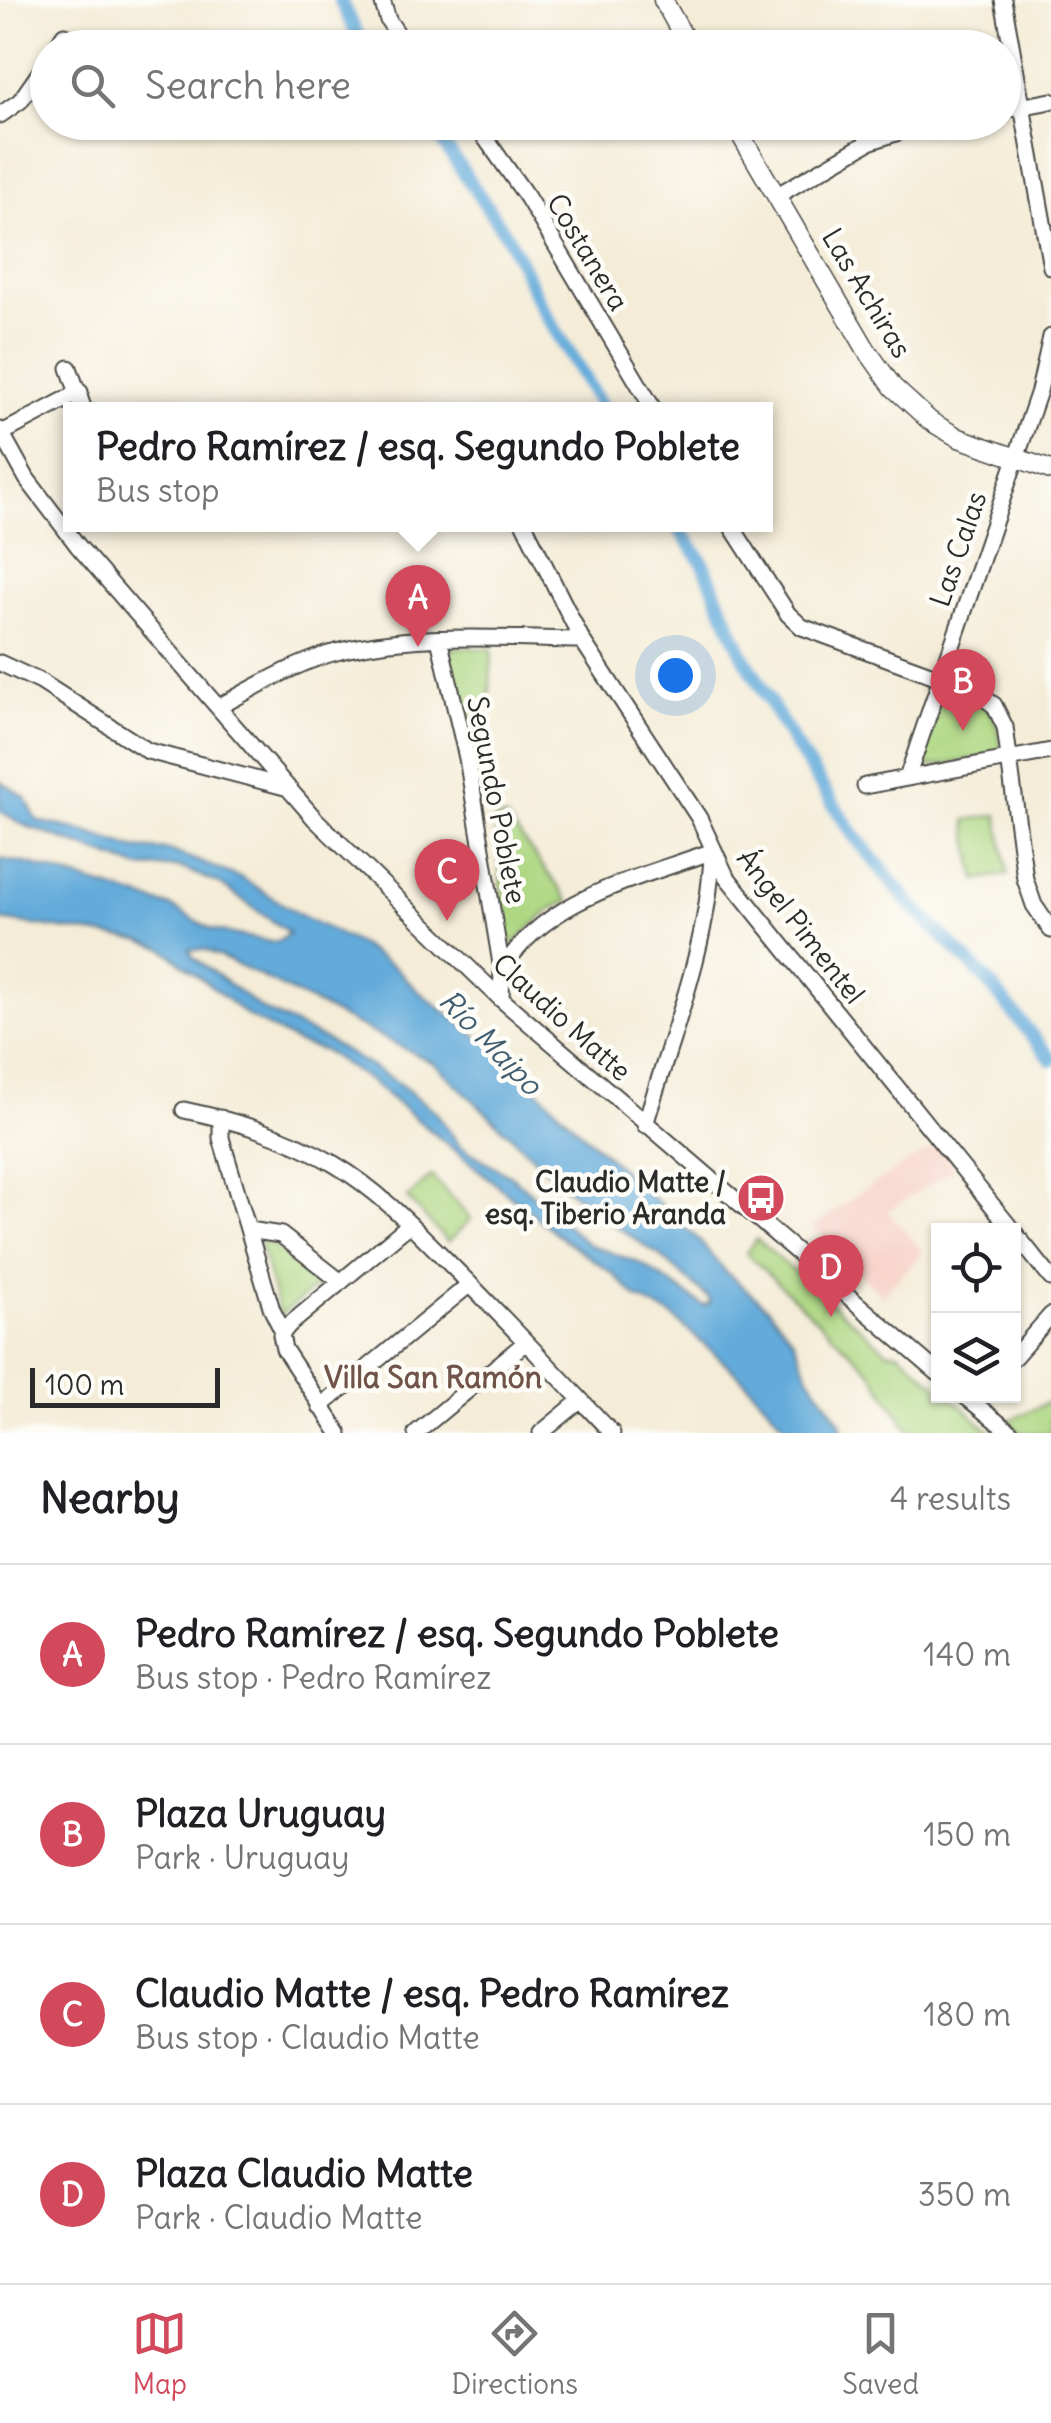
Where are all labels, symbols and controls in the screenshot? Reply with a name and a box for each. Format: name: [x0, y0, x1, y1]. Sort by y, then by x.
search box: [30, 30, 1021, 140]
icon: search: [65, 58, 120, 113]
text: Search here: [145, 62, 351, 109]
street label: Costanera: [539, 187, 637, 317]
street label: Las Achiras: [814, 222, 920, 364]
popup: [63, 402, 773, 532]
text: Pedro Ramírez / esq. Segundo Poblete: [96, 423, 740, 470]
text: Bus stop: [96, 470, 219, 511]
street label: Las Calas: [922, 487, 994, 611]
pin: A: [386, 564, 450, 647]
pin: B: [930, 648, 996, 731]
your location: [650, 650, 701, 701]
street label: Segundo Poblete: [459, 693, 535, 907]
pin: C: [414, 838, 480, 921]
street label: Ángel Pimentel: [729, 841, 874, 1011]
street label: Claudio Matte: [485, 945, 639, 1089]
water label: Río Maipo: [432, 981, 552, 1104]
place label: Claudio Matte / esq. Tiberio Aranda: [485, 1164, 726, 1232]
bus stop icon: Claudio Matte / esq. Tiberio Aranda: [735, 1172, 787, 1224]
map controls: [931, 1223, 1021, 1403]
button: locate: [931, 1223, 1021, 1313]
pin: D: [798, 1234, 864, 1317]
button: layers: [931, 1313, 1021, 1403]
district label: Villa San Ramón: [324, 1358, 542, 1396]
scale bar: [30, 1363, 220, 1408]
text: 100 m: [45, 1367, 124, 1403]
text: Nearby: [40, 1472, 179, 1524]
text: 4 results: [890, 1478, 1011, 1519]
text: Pedro Ramírez / esq. Segundo Poblete: [135, 1610, 779, 1657]
text: A: [62, 1634, 83, 1675]
text: 140 m: [923, 1634, 1011, 1675]
text: Bus stop · Pedro Ramírez: [135, 1657, 492, 1698]
text: Plaza Uruguay: [135, 1790, 386, 1837]
text: B: [62, 1814, 83, 1855]
text: 150 m: [923, 1814, 1011, 1855]
text: Park · Uruguay: [135, 1837, 349, 1878]
text: Claudio Matte / esq. Pedro Ramírez: [135, 1970, 729, 2017]
text: C: [62, 1994, 83, 2035]
text: 180 m: [923, 1994, 1011, 2035]
text: Bus stop · Claudio Matte: [135, 2017, 480, 2058]
text: Plaza Claudio Matte: [135, 2150, 473, 2197]
text: D: [61, 2174, 84, 2215]
text: 350 m: [918, 2174, 1011, 2215]
text: Park · Claudio Matte: [135, 2197, 422, 2238]
tab: Map: [132, 2306, 187, 2402]
tab: Directions: [451, 2306, 578, 2402]
tab: Saved: [842, 2306, 919, 2402]

